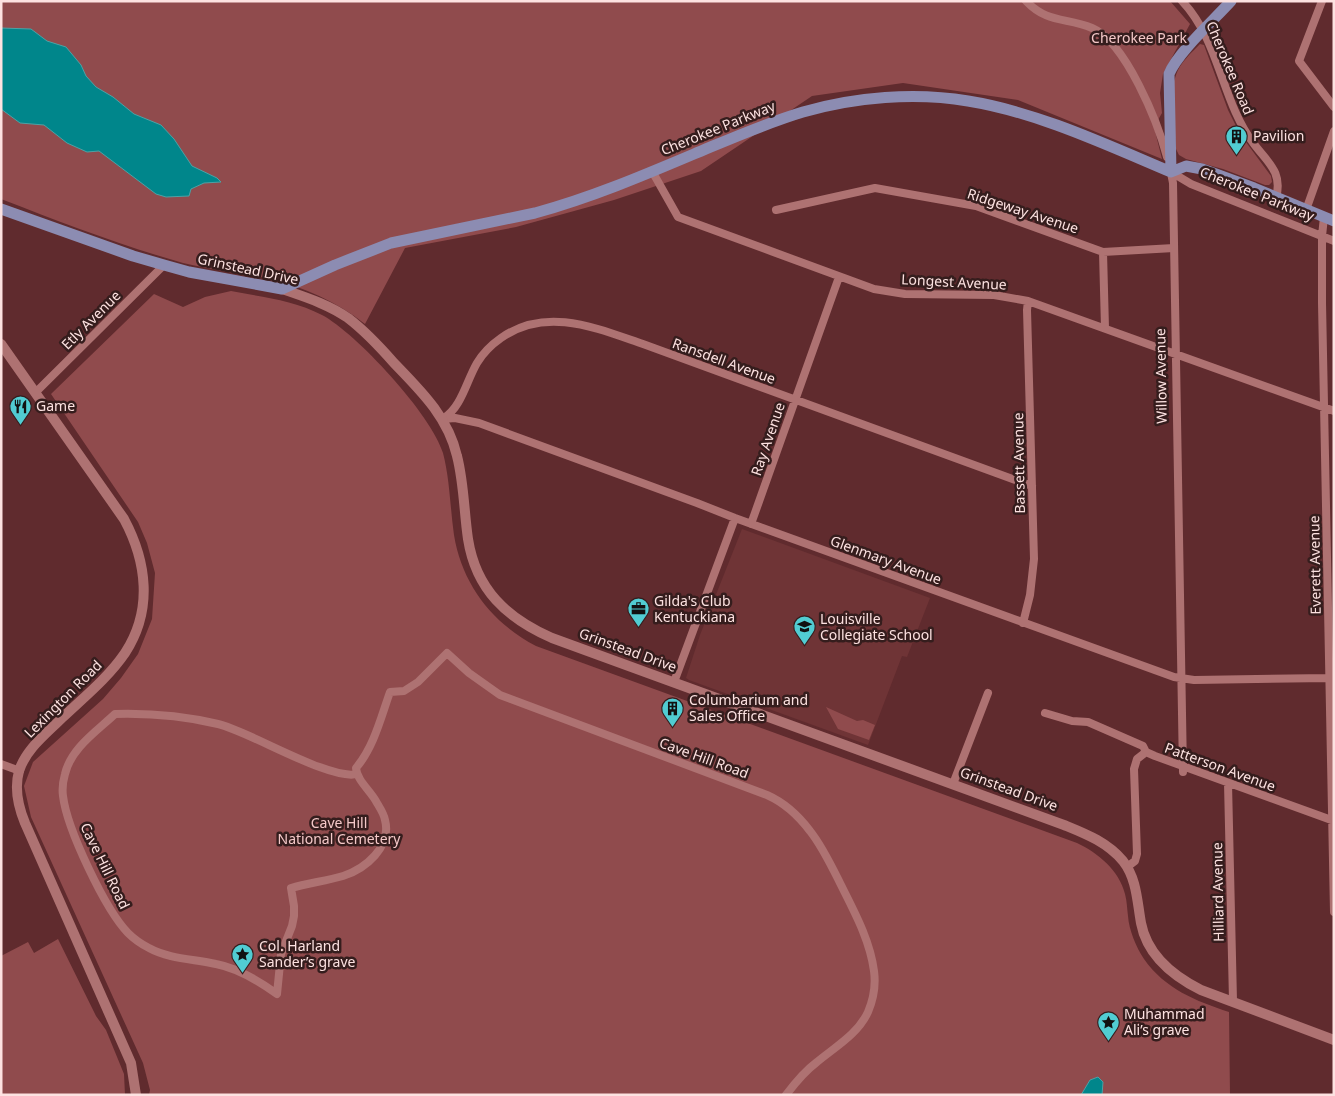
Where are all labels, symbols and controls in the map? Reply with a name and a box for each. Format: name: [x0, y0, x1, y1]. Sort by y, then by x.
street label: Cherokee Road: [1202, 18, 1259, 118]
park label: Cherokee Park: [1091, 28, 1187, 47]
street label: Cherokee Parkway: [658, 96, 779, 159]
building icon: Pavilion: [1225, 124, 1249, 155]
place label: Pavilion: [1253, 126, 1304, 145]
street label: Cherokee Parkway: [1197, 162, 1318, 225]
street label: Ridgeway Avenue: [965, 184, 1081, 238]
street label: Grinstead Drive: [196, 249, 300, 288]
street label: Longest Avenue: [901, 269, 1007, 294]
street label: Etly Avenue: [57, 286, 124, 353]
street label: Willow Avenue: [1150, 328, 1171, 424]
street label: Ransdell Avenue: [670, 333, 778, 388]
restaurant icon: Game: [8, 394, 32, 425]
place label: Game: [36, 396, 75, 415]
street label: Ray Avenue: [746, 399, 789, 478]
street label: Bassett Avenue: [1008, 412, 1029, 514]
street label: Everett Avenue: [1304, 515, 1325, 615]
street label: Glenmary Avenue: [828, 531, 944, 589]
place label: Gilda's Club Kentuckiana: [654, 591, 735, 626]
office icon: Gilda's Club Kentuckiana: [626, 597, 650, 628]
place label: Louisville Collegiate School: [820, 609, 933, 644]
school or university icon: Louisville Collegiate School: [792, 615, 816, 646]
street label: Grinstead Drive: [577, 623, 680, 676]
street label: Lexington Road: [20, 656, 106, 742]
place label: Columbarium and Sales Office: [689, 690, 808, 725]
building icon: Columbarium and Sales Office: [661, 696, 685, 727]
street label: Cave Hill Road: [657, 733, 752, 783]
street label: Patterson Avenue: [1162, 738, 1278, 795]
street label: Grinstead Drive: [958, 762, 1061, 815]
park label: Cave Hill National Cemetery: [278, 813, 401, 848]
street label: Cave Hill Road: [76, 819, 135, 912]
street label: Hilliard Avenue: [1207, 842, 1228, 942]
place label: Col. Harland Sander’s grave: [259, 936, 355, 971]
place icon: Col. Harland Sander’s grave: [231, 942, 255, 973]
place label: Muhammad Ali’s grave: [1124, 1004, 1205, 1039]
place icon: Muhammad Ali’s grave: [1096, 1010, 1120, 1041]

